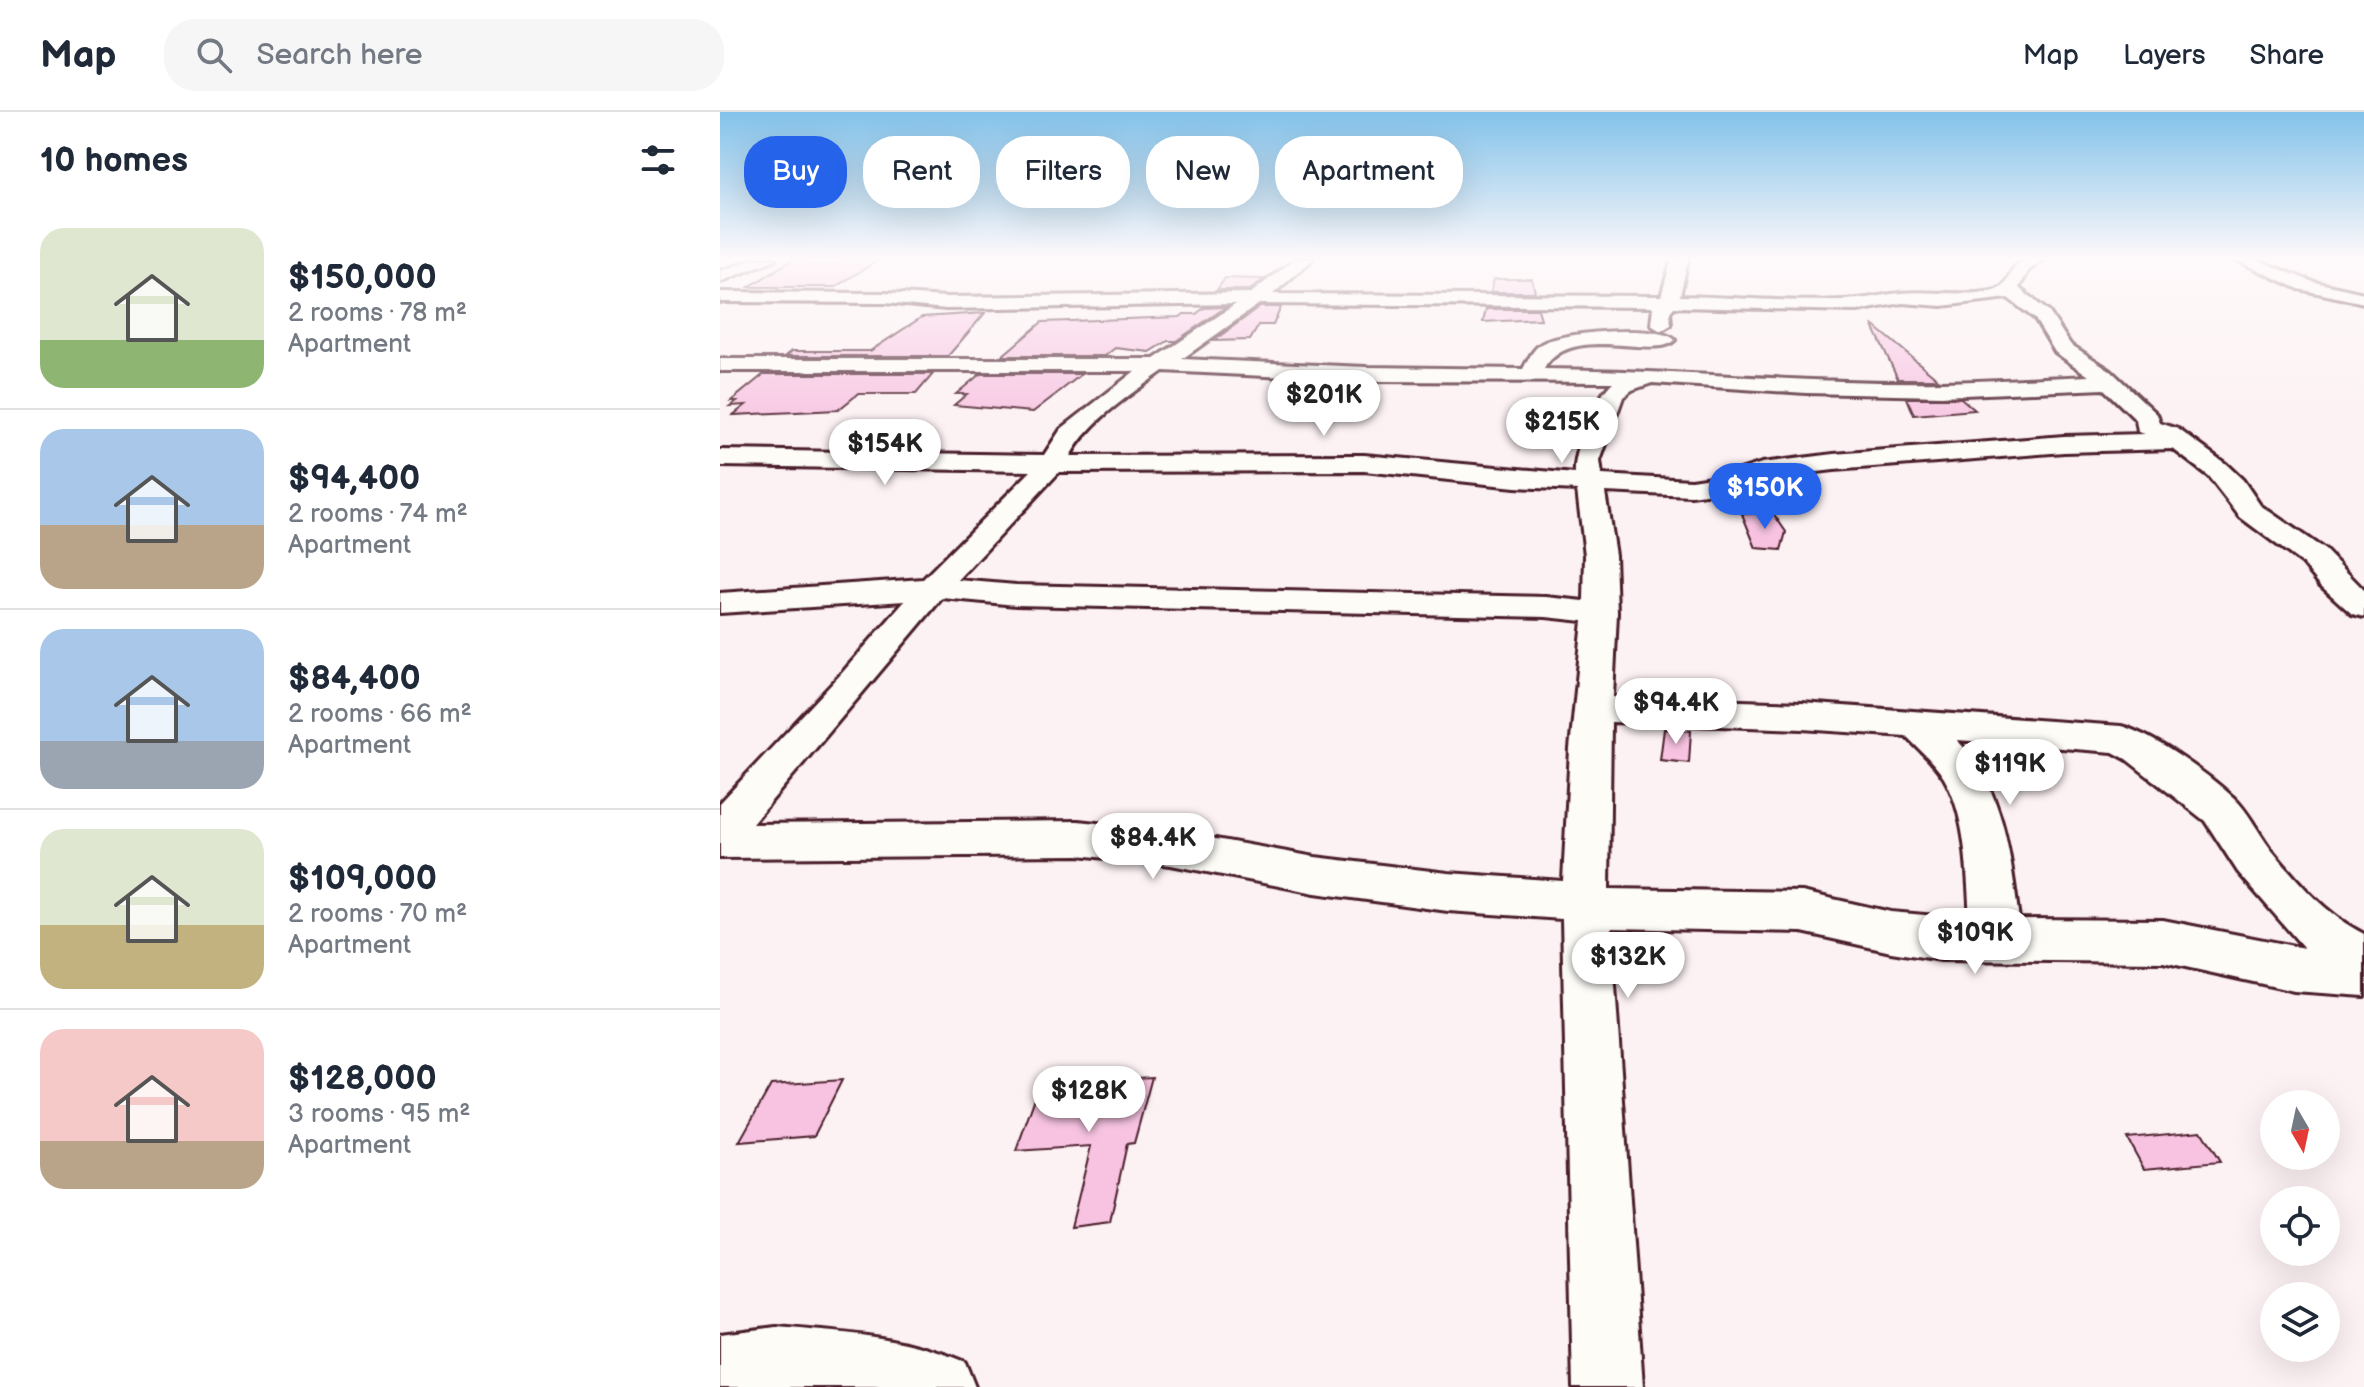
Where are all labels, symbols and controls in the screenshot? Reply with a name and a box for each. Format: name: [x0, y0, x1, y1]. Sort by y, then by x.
search box: [164, 19, 724, 91]
text: Map: [40, 33, 116, 78]
icon: search: [192, 33, 236, 77]
text: Search here: [256, 37, 423, 73]
text: Map: [2023, 39, 2079, 72]
text: Layers: [2123, 39, 2206, 72]
text: Share: [2250, 39, 2324, 72]
chip: Buy: [744, 136, 847, 208]
chip: Rent: [863, 136, 980, 208]
chip: Filters: [996, 136, 1130, 208]
chip: New: [1146, 136, 1259, 208]
chip: Apartment: [1275, 136, 1463, 208]
icon: filters: [636, 138, 680, 182]
text: 10 homes: [40, 140, 188, 181]
text: $150,000: [288, 257, 437, 298]
icon: home: [104, 260, 200, 356]
text: 2 rooms · 78 m²: [288, 298, 467, 329]
text: Apartment: [288, 329, 411, 360]
pin: $201K: [1268, 370, 1380, 438]
text: $201K: [1285, 380, 1363, 411]
pin: $215K: [1506, 397, 1618, 465]
text: $215K: [1524, 407, 1600, 438]
pin: $154K: [829, 419, 941, 487]
text: $154K: [847, 429, 923, 460]
text: $94,400: [288, 458, 420, 499]
icon: home: [104, 461, 200, 557]
pin: $150K: [1709, 463, 1821, 531]
text: $150K: [1727, 473, 1803, 504]
text: 2 rooms · 74 m²: [288, 499, 468, 530]
text: Apartment: [288, 530, 411, 561]
text: $84,400: [288, 658, 421, 699]
icon: home: [104, 661, 200, 757]
pin: $94.4K: [1611, 678, 1741, 746]
text: $94.4K: [1633, 688, 1719, 719]
text: 2 rooms · 66 m²: [288, 699, 472, 730]
text: Apartment: [288, 730, 411, 761]
pin: $119K: [1954, 739, 2066, 807]
text: $119K: [1974, 749, 2046, 780]
pin: $84.4K: [1088, 813, 1218, 881]
text: $84.4K: [1110, 823, 1196, 854]
text: $109,000: [288, 858, 437, 899]
icon: home: [104, 861, 200, 957]
text: 2 rooms · 70 m²: [288, 899, 467, 930]
pin: $109K: [1919, 908, 2031, 976]
text: $109K: [1936, 918, 2014, 949]
text: Apartment: [288, 930, 411, 961]
pin: $132K: [1572, 932, 1684, 1000]
text: $132K: [1590, 942, 1666, 973]
text: $128,000: [288, 1058, 437, 1099]
icon: home: [104, 1061, 200, 1157]
pin: $128K: [1033, 1066, 1145, 1134]
text: $128K: [1051, 1076, 1127, 1107]
north arrow: [2260, 1090, 2340, 1170]
map controls: [2260, 1090, 2340, 1362]
text: 3 rooms · 95 m²: [288, 1099, 470, 1130]
text: Apartment: [288, 1130, 411, 1161]
button: locate: [2260, 1186, 2340, 1266]
button: layers: [2260, 1282, 2340, 1362]

